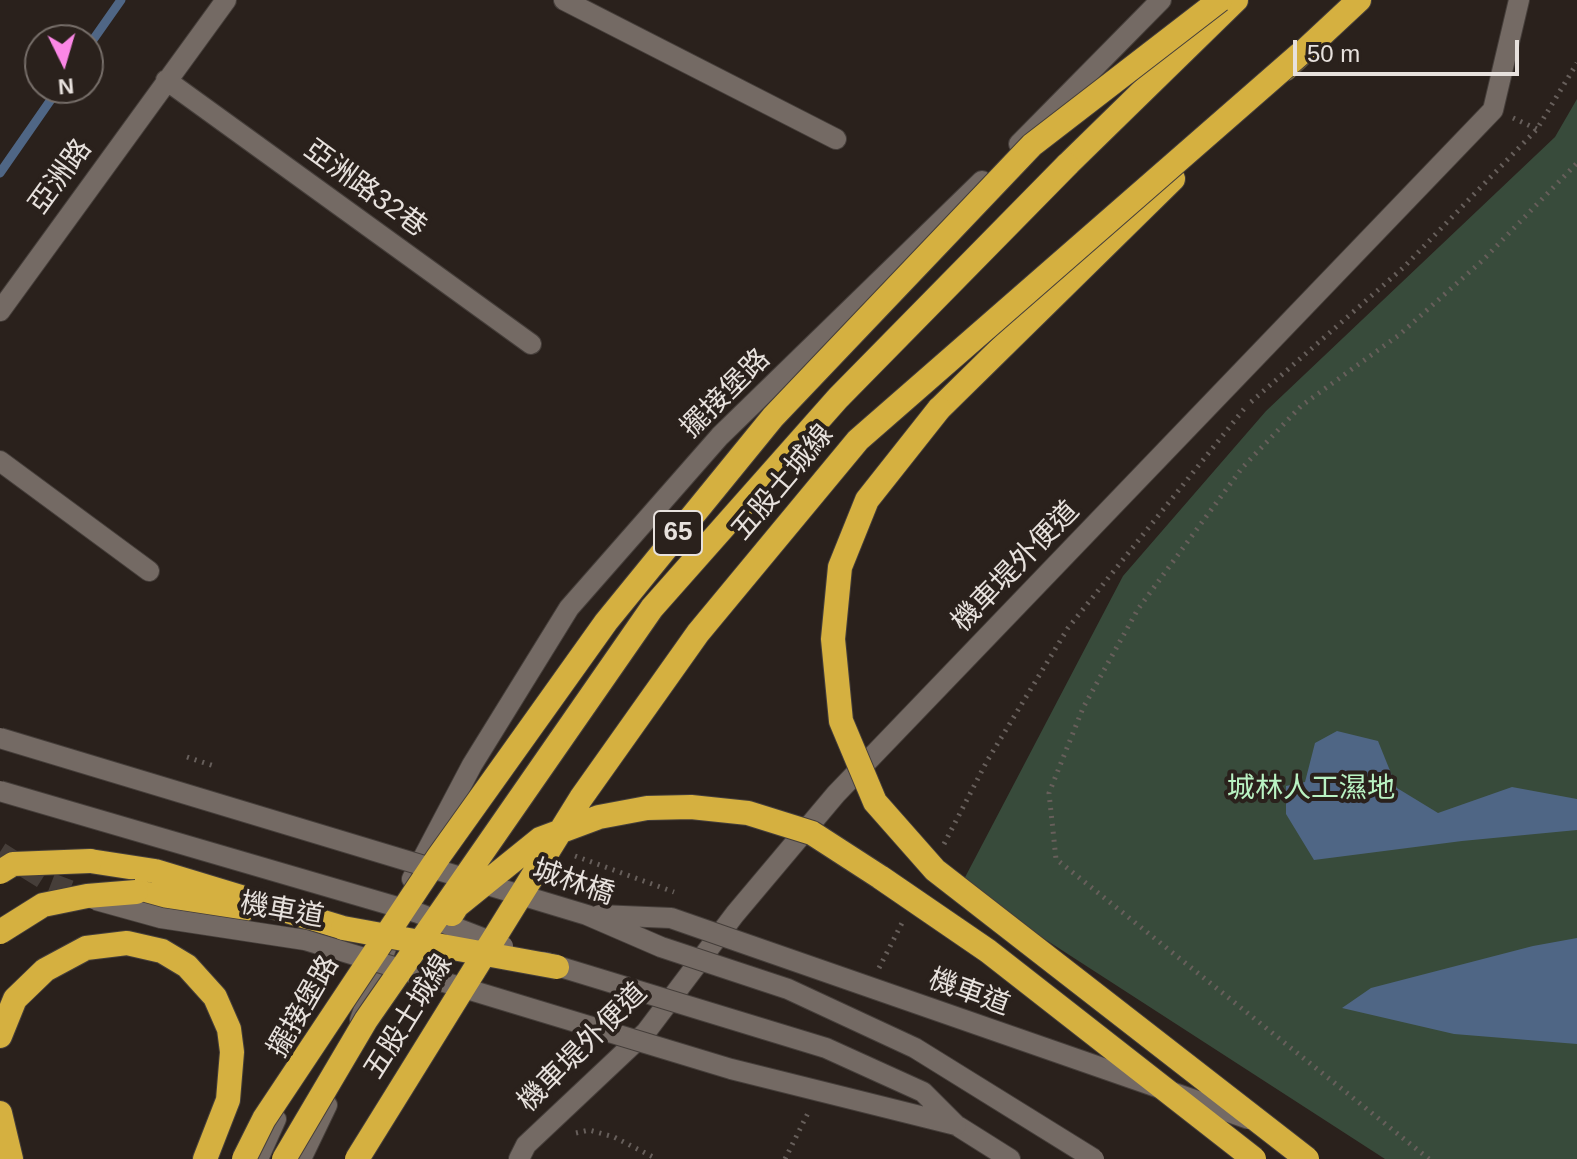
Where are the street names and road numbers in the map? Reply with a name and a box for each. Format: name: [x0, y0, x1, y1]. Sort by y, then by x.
street label: 亞洲路: [23, 133, 99, 221]
street label: 亞洲路32巷: [297, 133, 433, 245]
street label: 擺接堡路: [675, 343, 777, 445]
street label: 五股土城線: [725, 419, 841, 547]
street label: 機車堤外便道: [946, 495, 1086, 639]
road number: 65: [654, 511, 702, 555]
street label: 城林橋: [528, 853, 618, 913]
street label: 機車道: [238, 887, 326, 935]
street label: 五股土城線: [358, 949, 460, 1085]
street label: 擺接堡路: [261, 950, 347, 1064]
street label: 機車道: [924, 963, 1014, 1023]
street label: 機車堤外便道: [512, 977, 654, 1119]

